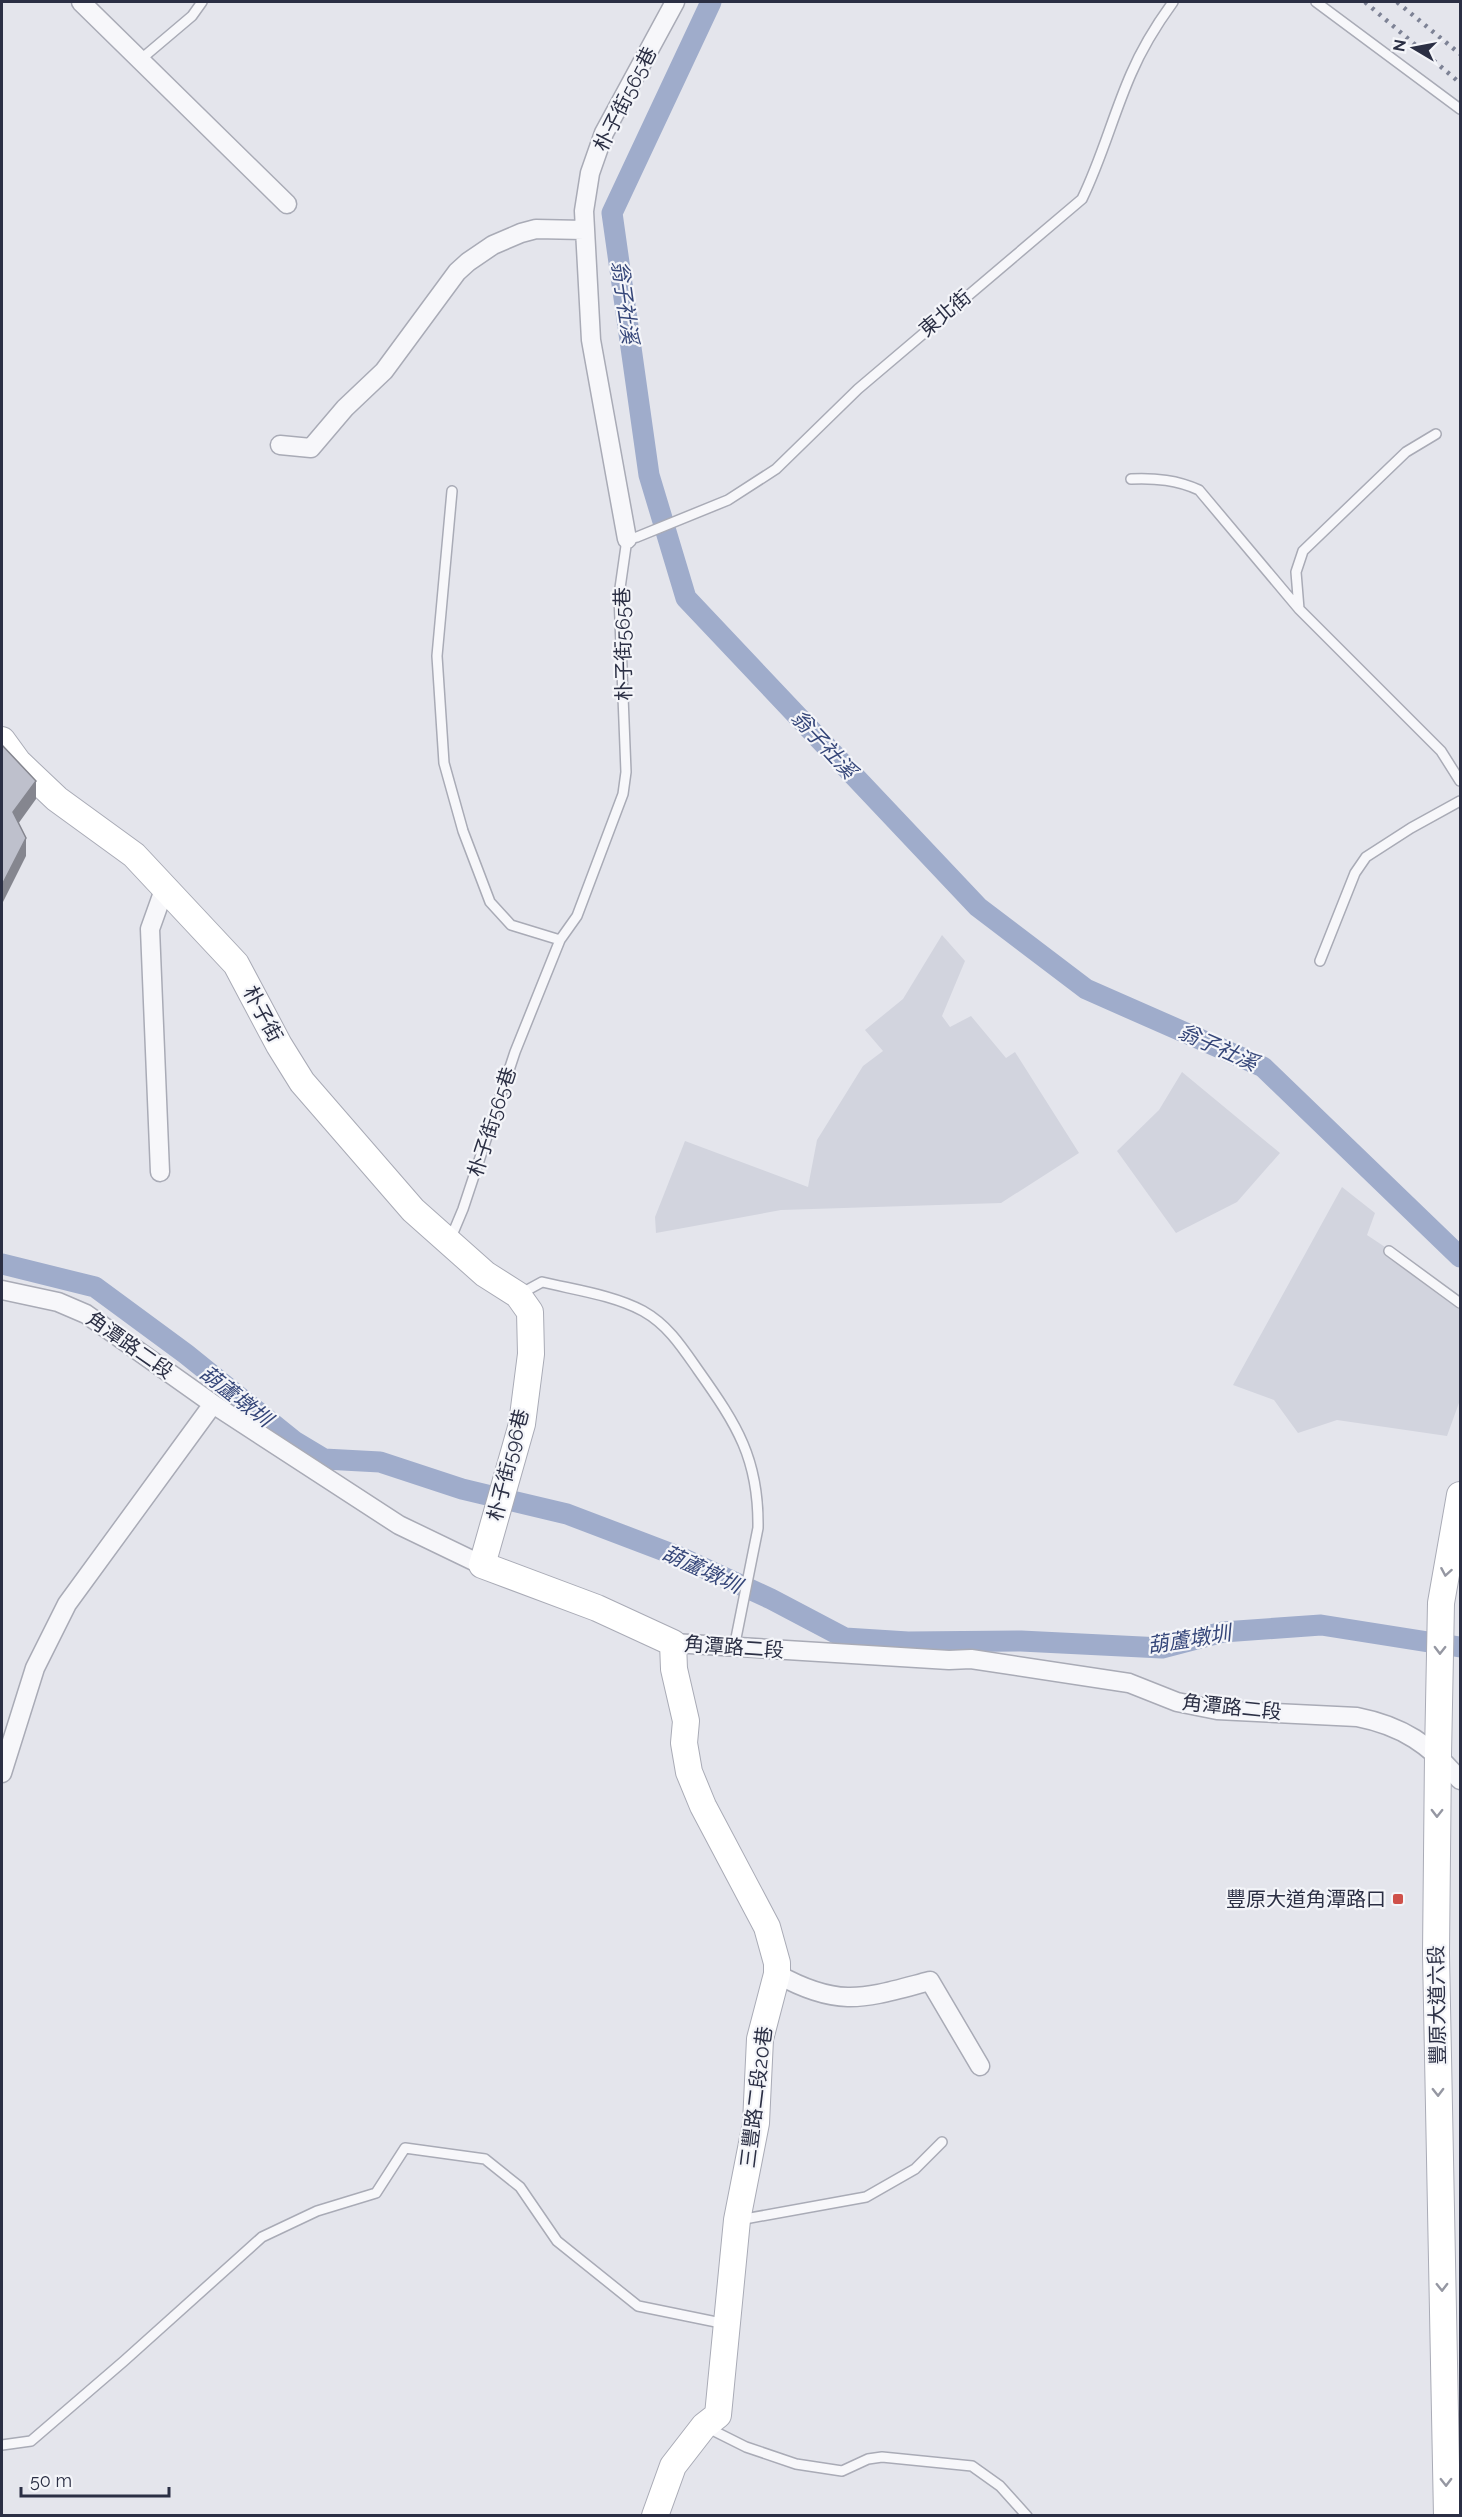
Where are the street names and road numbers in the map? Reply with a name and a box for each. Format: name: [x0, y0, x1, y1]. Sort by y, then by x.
street label: 朴子街565巷: [588, 43, 662, 155]
street label: 東北街: [914, 285, 976, 341]
street label: 朴子街565巷: [610, 587, 636, 701]
street label: 朴子街: [238, 982, 288, 1046]
street label: 朴子街565巷: [463, 1064, 521, 1180]
street label: 角潭路二段: [82, 1306, 178, 1384]
street label: 朴子街596巷: [482, 1406, 534, 1524]
street label: 角潭路二段: [683, 1632, 785, 1662]
street label: 角潭路二段: [1181, 1690, 1283, 1724]
street label: 豐原大道六段: [1424, 1945, 1450, 2065]
street label: 三豐路二段20巷: [735, 2025, 777, 2169]

